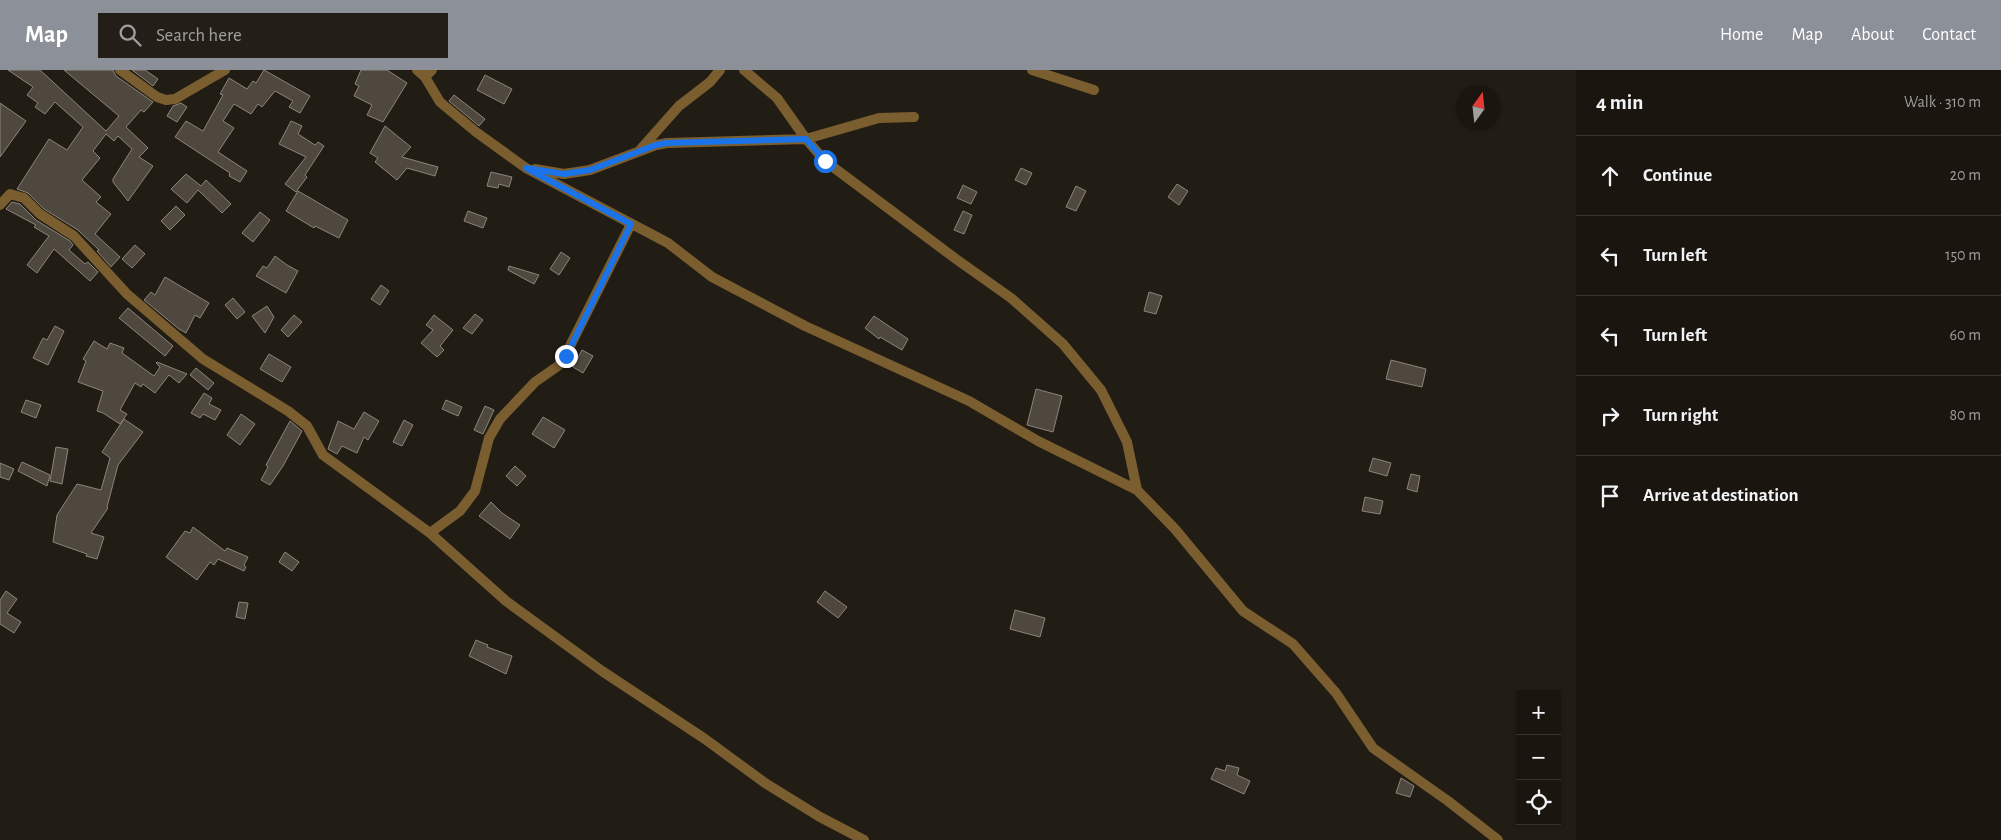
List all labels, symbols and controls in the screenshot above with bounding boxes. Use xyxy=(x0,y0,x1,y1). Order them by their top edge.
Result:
search box xyxy=(98,13,448,58)
icon: search xyxy=(116,21,144,49)
text: Map xyxy=(25,23,68,47)
text: Search here xyxy=(156,26,242,45)
text: Home xyxy=(1720,26,1763,44)
text: Map xyxy=(1791,26,1823,44)
text: About xyxy=(1851,26,1894,44)
text: Contact xyxy=(1922,26,1976,44)
north arrow xyxy=(1456,85,1501,130)
text: 4 min xyxy=(1596,92,1643,113)
text: Walk · 310 m xyxy=(1904,94,1981,110)
route start xyxy=(814,150,837,173)
icon: ahead xyxy=(1596,162,1624,190)
text: Continue xyxy=(1643,166,1712,185)
text: 20 m xyxy=(1950,167,1981,183)
icon: left xyxy=(1596,242,1624,270)
text: Turn left xyxy=(1643,246,1707,265)
text: 150 m xyxy=(1945,247,1981,263)
icon: left xyxy=(1596,322,1624,350)
text: Turn left xyxy=(1643,326,1707,345)
text: 60 m xyxy=(1950,327,1981,343)
route end xyxy=(555,345,578,368)
icon: right xyxy=(1596,402,1624,430)
text: Turn right xyxy=(1643,406,1718,425)
text: 80 m xyxy=(1950,407,1981,423)
icon: arrive xyxy=(1596,482,1624,510)
text: Arrive at destination xyxy=(1643,486,1799,505)
map controls xyxy=(1516,690,1561,825)
button: + xyxy=(1516,690,1561,735)
button: − xyxy=(1516,735,1561,780)
button: locate xyxy=(1516,780,1561,825)

